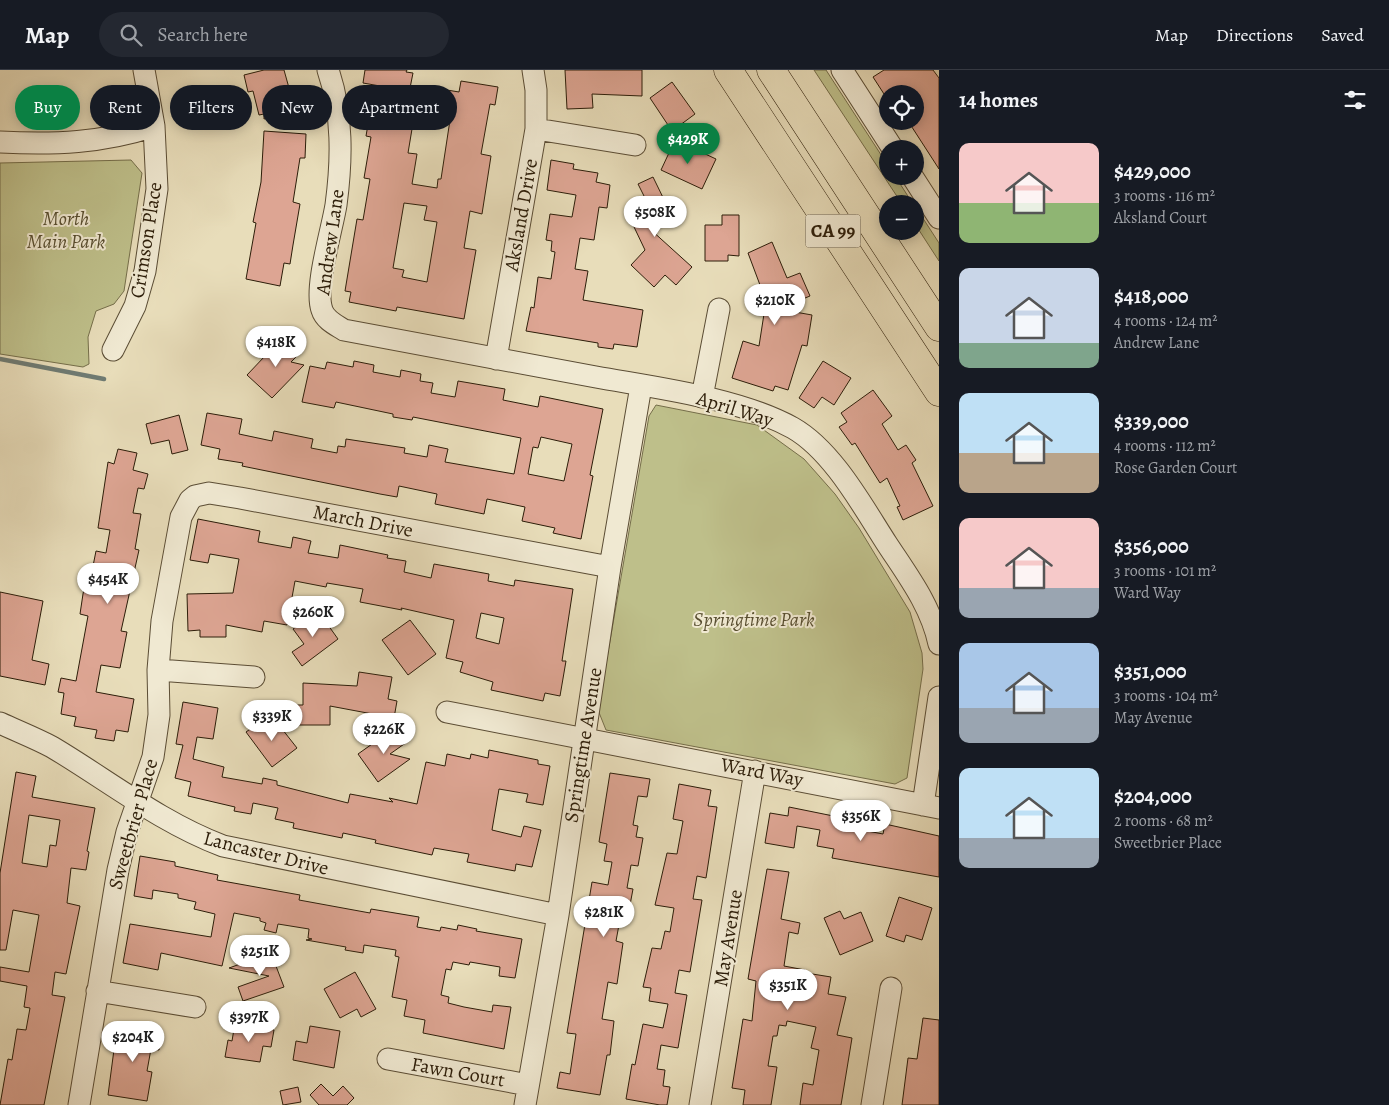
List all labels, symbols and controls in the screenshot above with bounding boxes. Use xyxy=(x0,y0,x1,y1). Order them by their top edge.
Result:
search box xyxy=(99,12,449,57)
text: Map xyxy=(25,19,69,51)
icon: search xyxy=(117,21,145,49)
text: Search here xyxy=(157,22,248,48)
text: Map xyxy=(1155,23,1188,47)
text: Directions xyxy=(1216,23,1293,47)
text: Saved xyxy=(1321,23,1364,47)
chip: Buy xyxy=(15,85,80,130)
chip: Rent xyxy=(90,85,160,130)
chip: Filters xyxy=(170,85,252,130)
chip: New xyxy=(262,85,332,130)
chip: Apartment xyxy=(342,85,457,130)
map controls xyxy=(879,85,924,240)
button: locate xyxy=(879,85,924,130)
text: 14 homes xyxy=(959,86,1038,114)
icon: filters xyxy=(1341,86,1369,114)
pin: $429K xyxy=(653,122,723,165)
text: $429K xyxy=(668,128,708,150)
button: + xyxy=(879,140,924,185)
street label: Aksland Drive xyxy=(498,156,544,274)
text: $429,000 xyxy=(1114,157,1191,185)
icon: home xyxy=(999,163,1059,223)
street label: Crimson Place xyxy=(123,180,169,300)
text: 3 rooms · 116 m² xyxy=(1114,185,1215,207)
street label: Andrew Lane xyxy=(309,187,351,298)
button: − xyxy=(879,195,924,240)
pin: $508K xyxy=(620,196,690,238)
text: $508K xyxy=(635,201,675,223)
park label: Morth Main Park xyxy=(27,205,105,255)
text: Aksland Court xyxy=(1114,207,1207,229)
road number: CA 99 xyxy=(806,214,860,248)
text: $418,000 xyxy=(1114,282,1189,310)
pin: $210K xyxy=(740,284,810,326)
icon: home xyxy=(999,288,1059,348)
text: $210K xyxy=(755,289,795,311)
text: 4 rooms · 124 m² xyxy=(1114,310,1218,332)
pin: $418K xyxy=(241,326,311,368)
text: $418K xyxy=(257,331,295,353)
text: Andrew Lane xyxy=(1114,332,1199,354)
street label: April Way xyxy=(692,384,778,434)
text: $339,000 xyxy=(1114,407,1189,435)
icon: home xyxy=(999,413,1059,473)
text: 4 rooms · 112 m² xyxy=(1114,435,1216,457)
text: Rose Garden Court xyxy=(1114,457,1237,479)
street label: March Drive xyxy=(311,498,415,544)
text: $356,000 xyxy=(1114,532,1189,560)
icon: home xyxy=(999,538,1059,598)
text: 3 rooms · 101 m² xyxy=(1114,560,1216,582)
pin: $454K xyxy=(73,562,143,605)
text: $454K xyxy=(88,568,128,590)
text: Ward Way xyxy=(1114,582,1181,604)
pin: $260K xyxy=(278,596,348,638)
text: $260K xyxy=(292,601,334,623)
park label: Springtime Park xyxy=(693,606,815,633)
text: $351,000 xyxy=(1114,657,1187,685)
icon: home xyxy=(999,663,1059,723)
street label: Springtime Avenue xyxy=(557,665,609,825)
text: 3 rooms · 104 m² xyxy=(1114,685,1218,707)
pin: $339K xyxy=(237,700,307,742)
text: $339K xyxy=(252,705,292,727)
text: May Avenue xyxy=(1114,707,1193,729)
pin: $226K xyxy=(349,712,419,755)
text: $226K xyxy=(364,718,404,740)
street label: Ward Way xyxy=(717,751,807,793)
street label: Sweetbrier Place xyxy=(101,755,165,893)
text: $204,000 xyxy=(1114,782,1192,810)
icon: home xyxy=(999,788,1059,848)
pin: $356K xyxy=(826,800,896,842)
text: $356K xyxy=(841,805,881,827)
text: 2 rooms · 68 m² xyxy=(1114,810,1213,832)
street label: Lancaster Drive xyxy=(201,824,331,882)
text: Sweetbrier Place xyxy=(1114,832,1222,854)
street label: May Avenue xyxy=(707,887,749,989)
pin: $281K xyxy=(569,896,639,938)
text: $281K xyxy=(584,901,624,923)
pin: $251K xyxy=(225,934,295,977)
text: $251K xyxy=(241,940,279,962)
pin: $351K xyxy=(753,968,823,1011)
text: $351K xyxy=(769,974,807,996)
pin: $397K xyxy=(214,1000,284,1043)
text: $397K xyxy=(229,1006,269,1028)
pin: $204K xyxy=(98,1020,168,1063)
text: $204K xyxy=(112,1026,154,1048)
street label: Fawn Court xyxy=(409,1051,507,1094)

